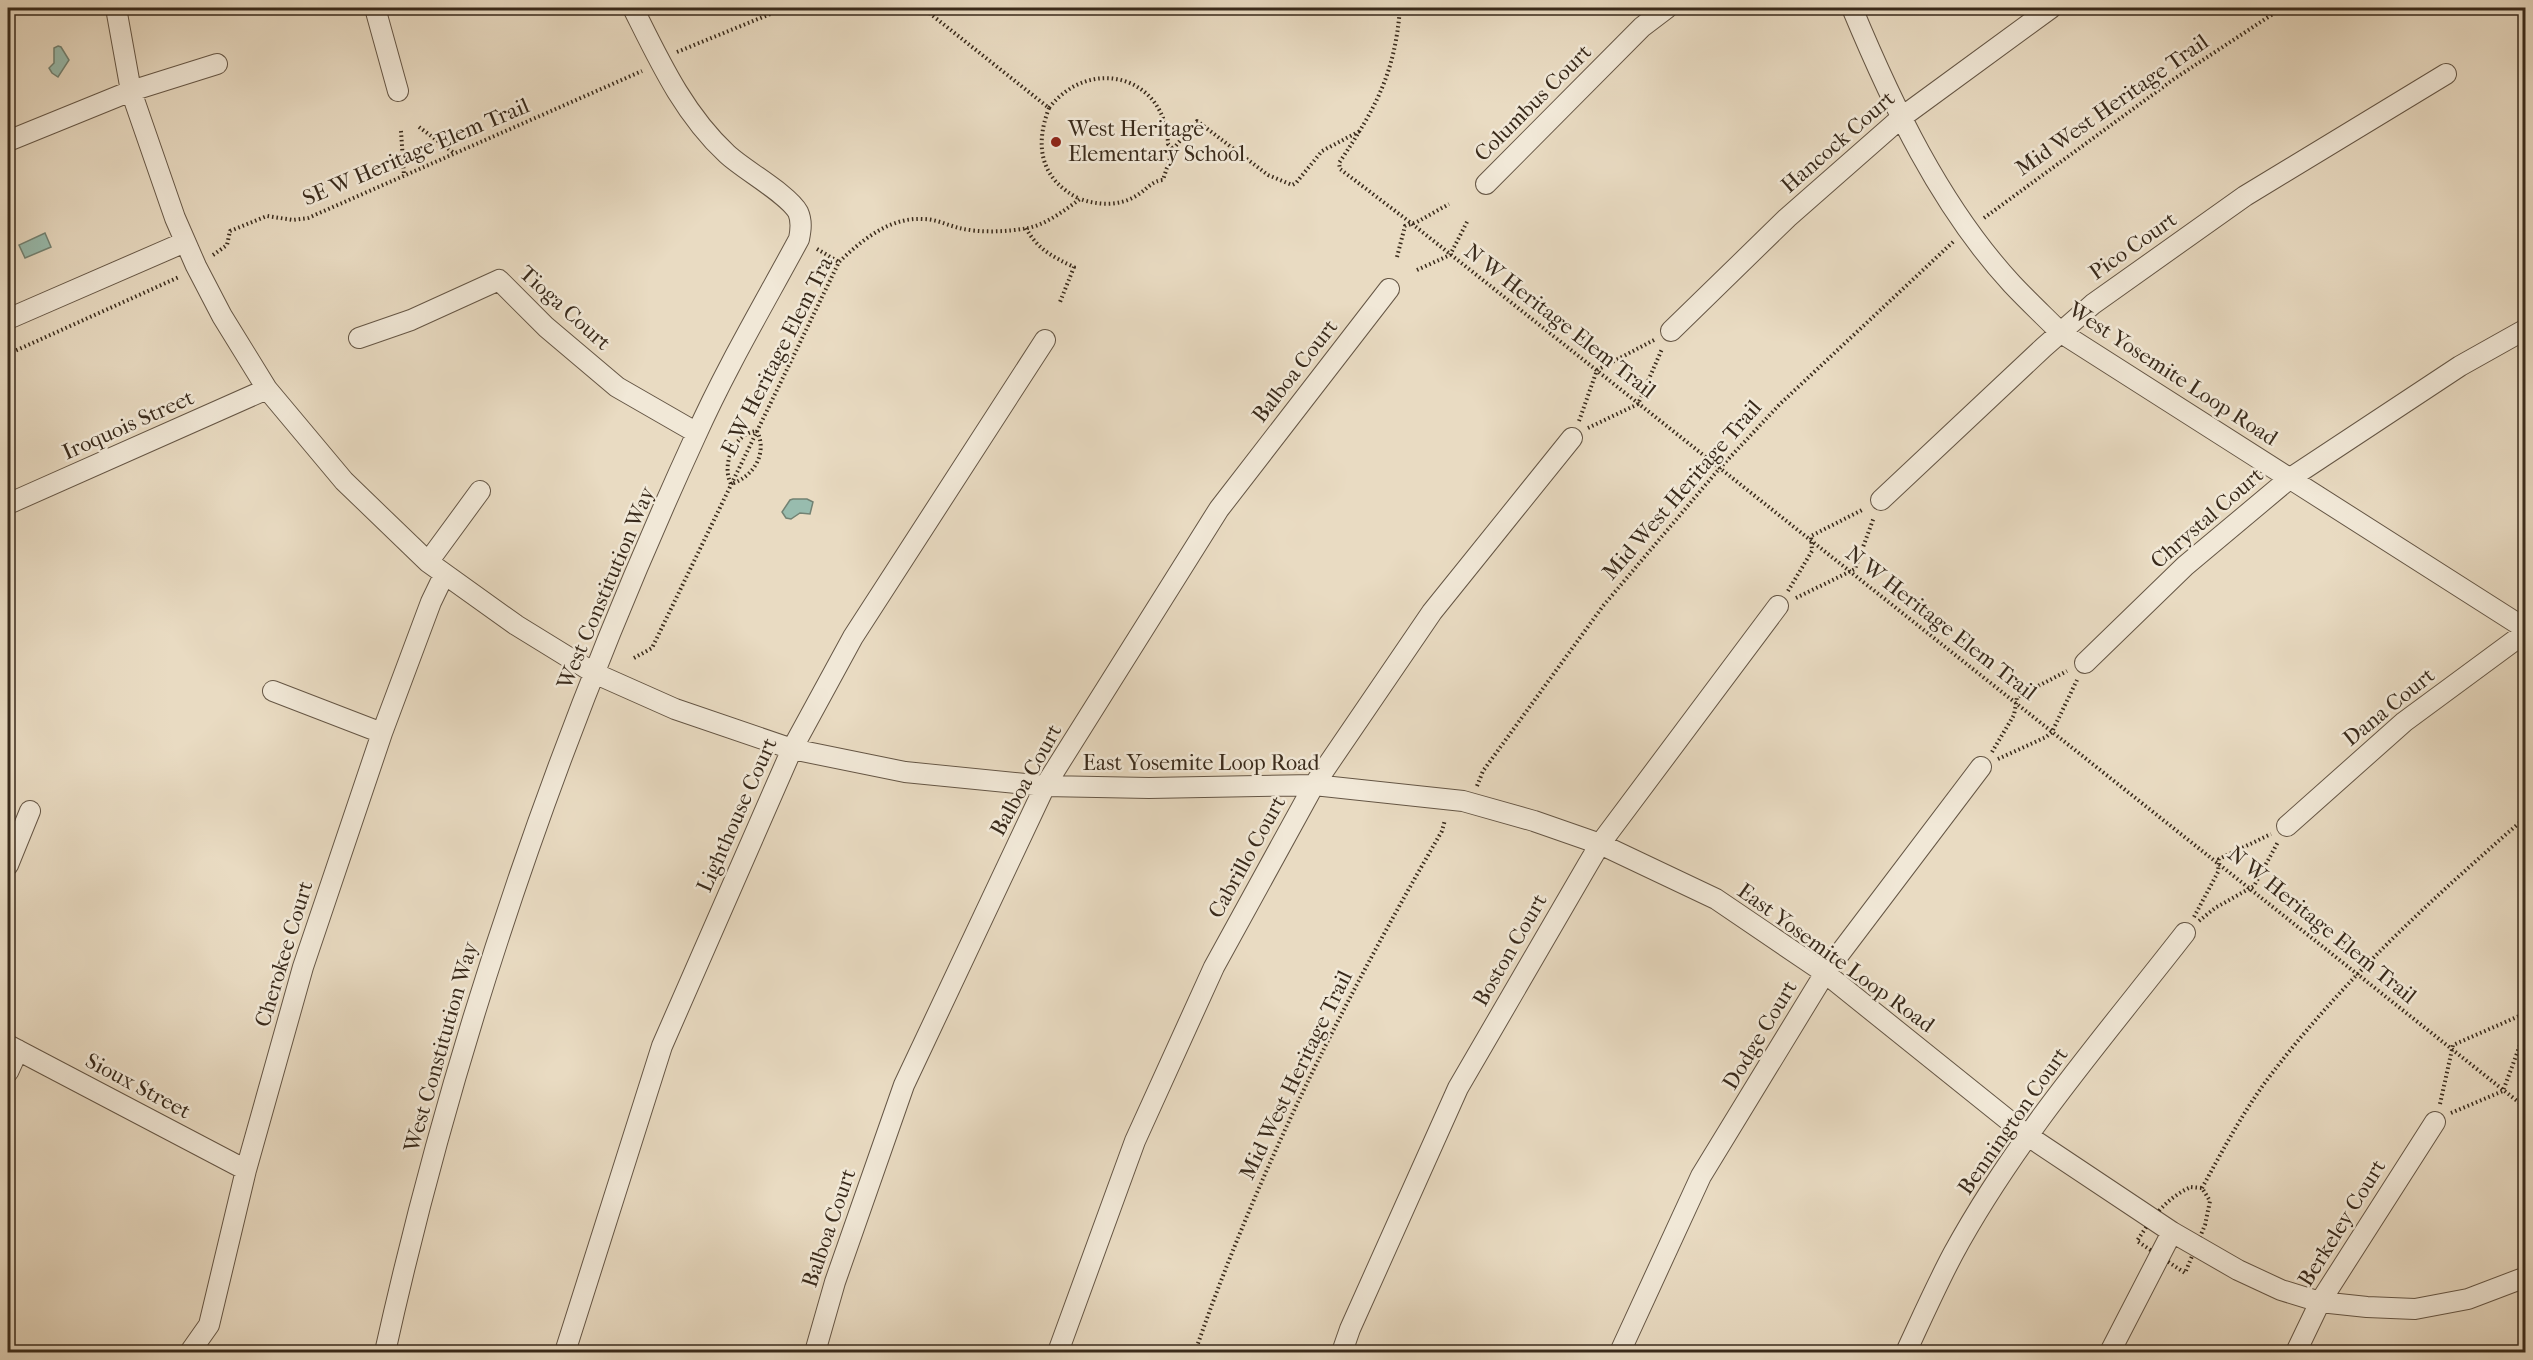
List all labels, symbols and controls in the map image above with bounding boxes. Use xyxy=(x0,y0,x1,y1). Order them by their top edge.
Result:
street label: Mid West Heritage Trail xyxy=(2011,29,2213,181)
street label: Columbus Court xyxy=(1469,39,1597,167)
street label: Hancock Court xyxy=(1776,85,1900,199)
street label: SE W Heritage Elem Trail xyxy=(299,92,533,212)
place label: West Heritage Elementary School xyxy=(1067,116,1245,167)
marker: West Heritage Elementary School xyxy=(1049,135,1063,149)
street label: Pico Court xyxy=(2084,206,2182,286)
street label: N W Heritage Elem Trail xyxy=(1459,238,1661,404)
street label: E W Heritage Elem Tra xyxy=(716,252,839,460)
street label: Tioga Court xyxy=(514,260,616,356)
street label: West Yosemite Loop Road xyxy=(2063,296,2283,452)
street label: Balboa Court xyxy=(1247,314,1343,428)
street label: Iroquois Street xyxy=(58,384,198,466)
street label: Mid West Heritage Trail xyxy=(1597,395,1767,585)
street label: Chrystal Court xyxy=(2145,462,2269,574)
street label: West Constitution Way xyxy=(551,482,661,694)
street label: N W Heritage Elem Trail xyxy=(1840,540,2042,706)
street label: Dana Court xyxy=(2338,662,2440,752)
street label: Balboa Court xyxy=(985,720,1067,840)
street label: Lighthouse Court xyxy=(691,734,783,896)
street label: East Yosemite Loop Road xyxy=(1083,750,1320,776)
street label: Cabrillo Court xyxy=(1203,791,1291,923)
street label: N W Heritage Elem Trail xyxy=(2222,841,2422,1009)
street label: Cherokee Court xyxy=(249,878,319,1030)
street label: East Yosemite Loop Road xyxy=(1733,878,1940,1039)
street label: Boston Court xyxy=(1467,889,1553,1011)
street label: West Constitution Way xyxy=(398,938,484,1156)
street label: Mid West Heritage Trail xyxy=(1234,966,1358,1184)
street label: Dodge Court xyxy=(1717,976,1803,1094)
street label: Bennington Court xyxy=(1952,1042,2074,1200)
street label: Sioux Street xyxy=(81,1047,195,1125)
street label: Berkeley Court xyxy=(2293,1155,2391,1291)
street label: Balboa Court xyxy=(797,1165,861,1291)

